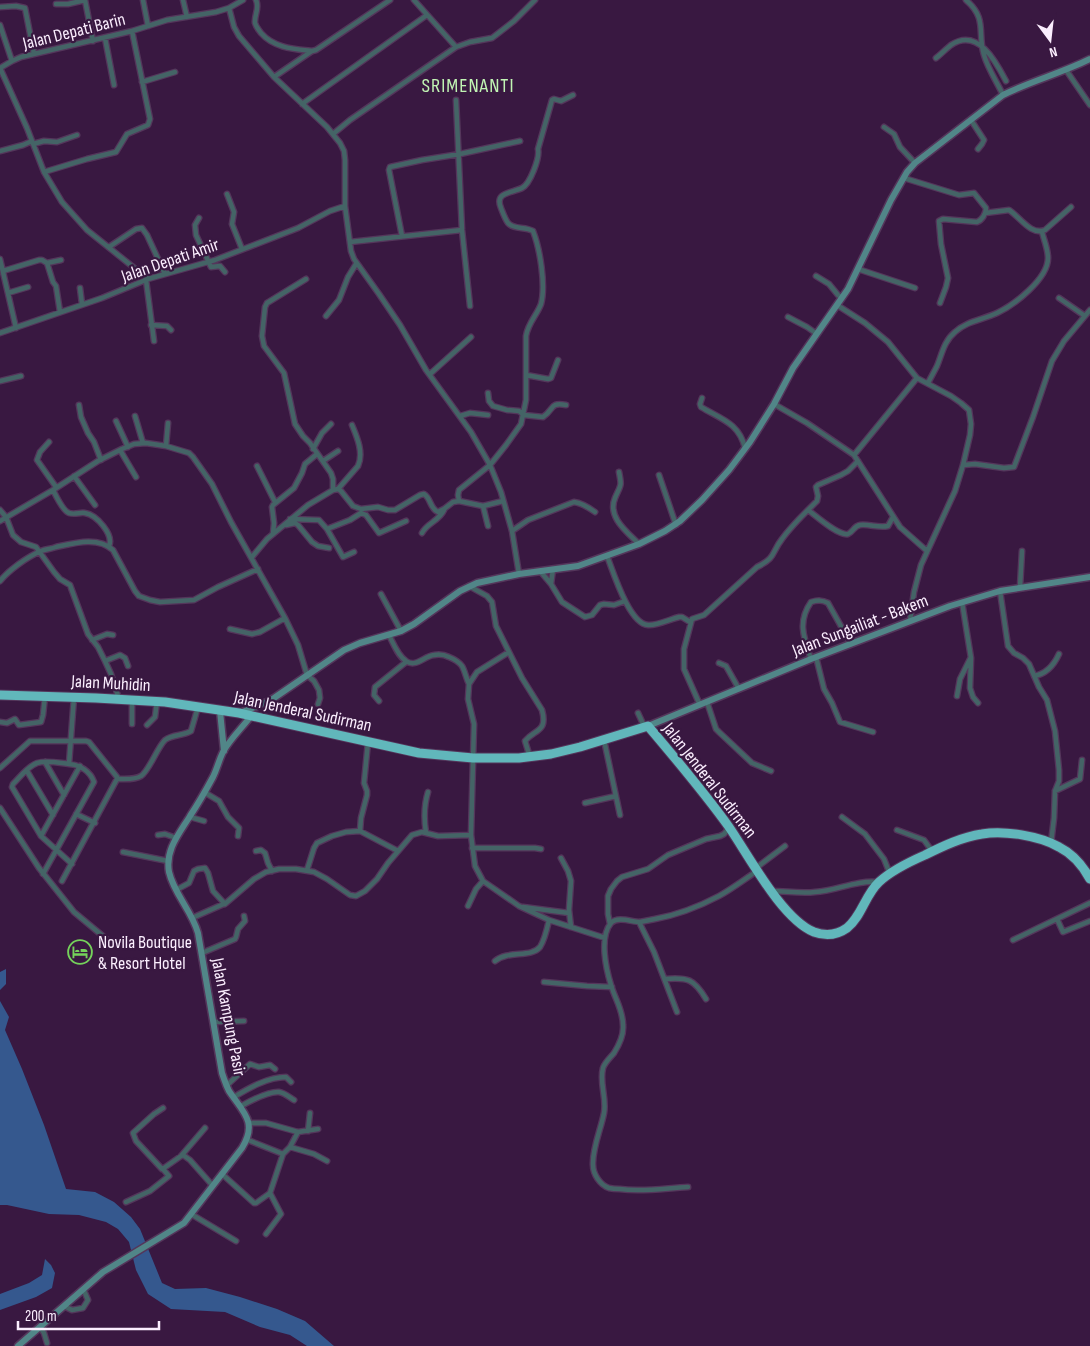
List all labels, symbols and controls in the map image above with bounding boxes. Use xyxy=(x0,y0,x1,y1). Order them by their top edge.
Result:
street label: Jalan Depati Barin xyxy=(20,9,128,55)
north arrow xyxy=(1025,15,1075,65)
text: N xyxy=(1047,43,1059,61)
district label: SRIMENANTI xyxy=(421,74,515,98)
street label: Jalan Depati Amir xyxy=(118,234,222,287)
street label: Jalan Sungailiat - Bakem xyxy=(788,590,931,661)
street label: Jalan Muhidin xyxy=(70,671,151,696)
street label: Jalan Jenderal Sudirman xyxy=(231,686,374,736)
street label: Jalan Jenderal Sudirman xyxy=(658,718,761,842)
place label: Novila Boutique & Resort Hotel xyxy=(98,932,192,974)
hotel icon: Novila Boutique & Resort Hotel xyxy=(67,939,93,965)
street label: Jalan Kampung Pasir xyxy=(207,955,250,1078)
scale bar xyxy=(18,1298,159,1330)
text: 200 m xyxy=(25,1307,57,1326)

